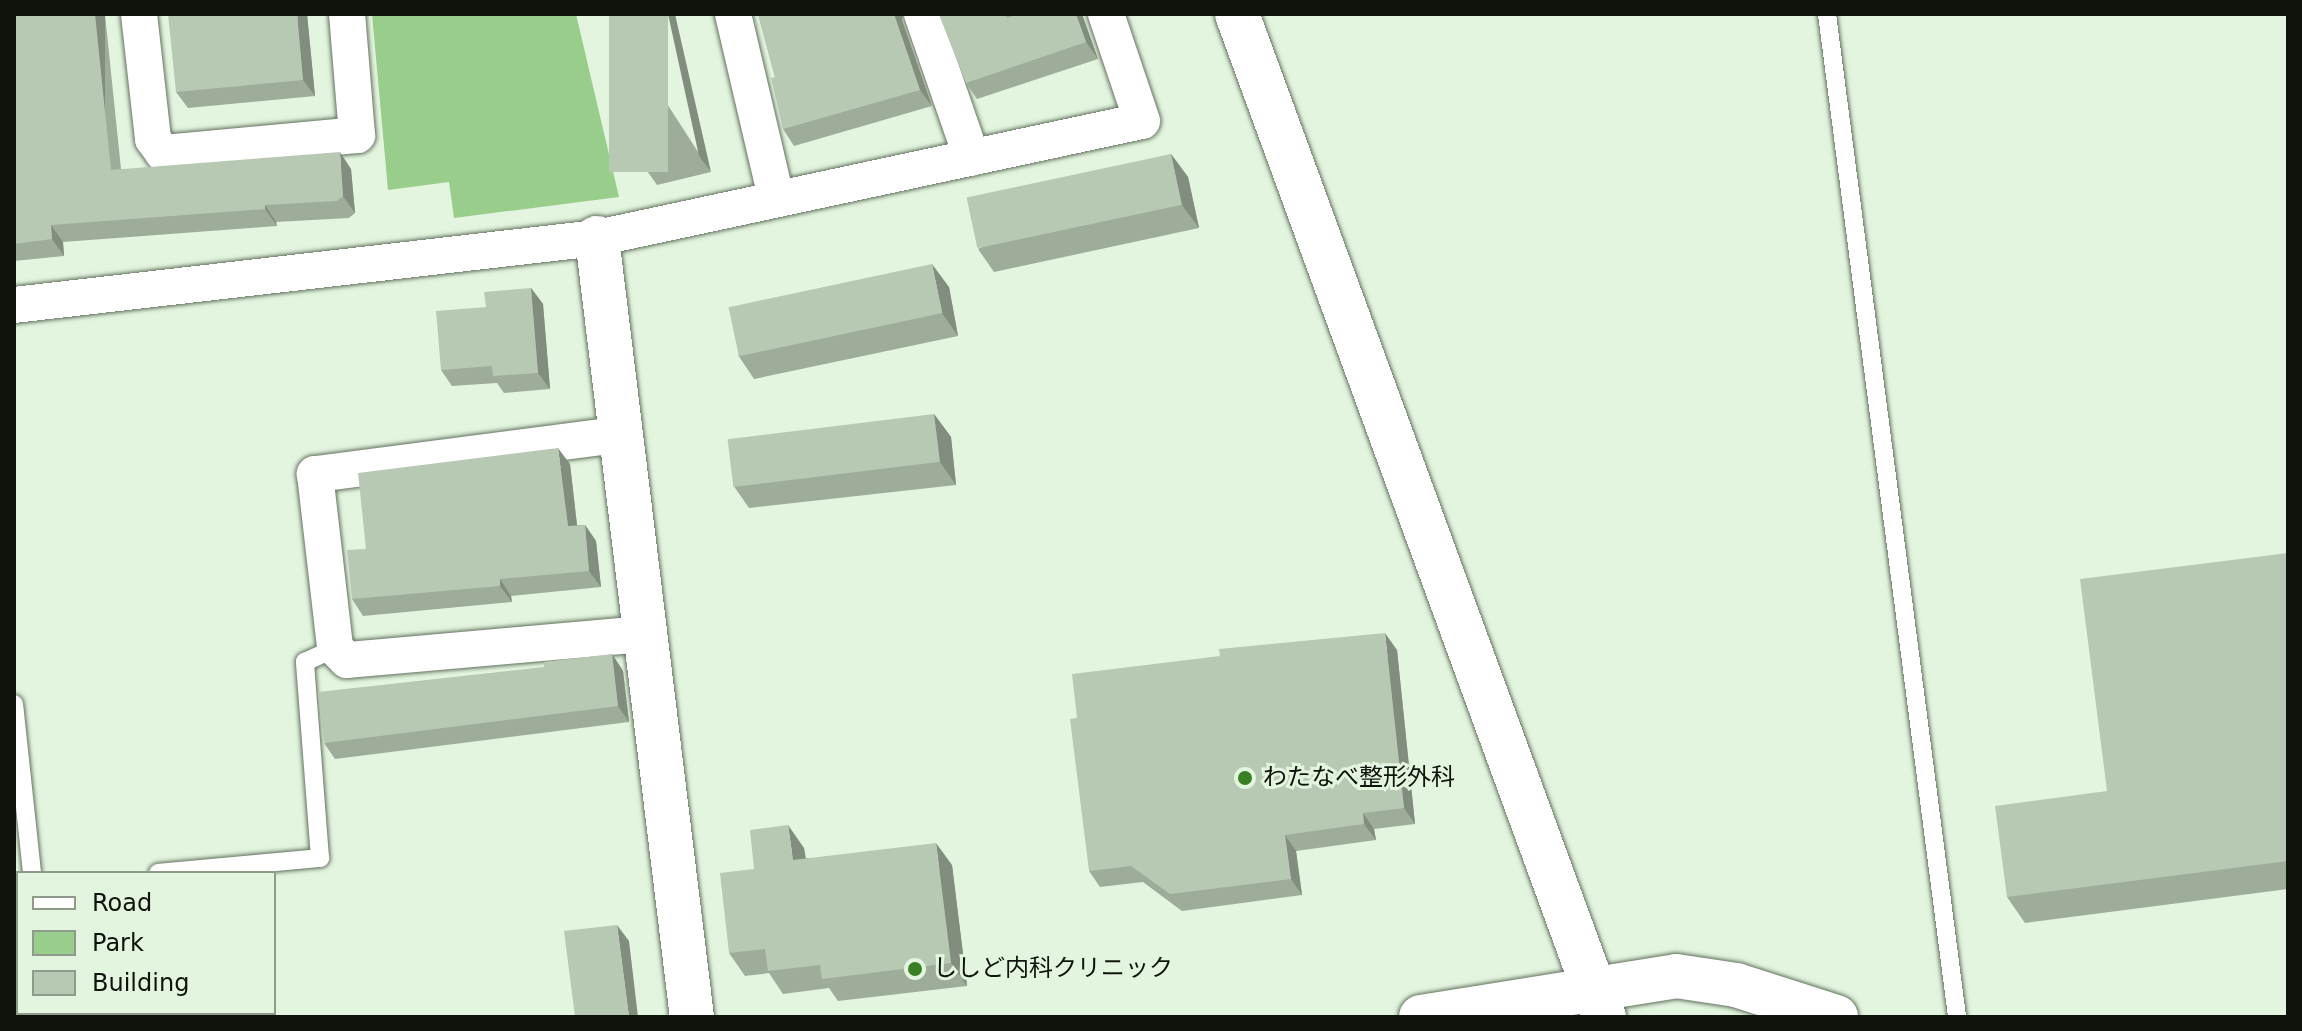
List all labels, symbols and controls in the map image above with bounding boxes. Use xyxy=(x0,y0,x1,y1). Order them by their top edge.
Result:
place label: わたなべ整形外科 xyxy=(1263,764,1455,792)
marker: わたなべ整形外科 xyxy=(1234,767,1256,789)
legend xyxy=(16,871,276,1015)
text: Road xyxy=(92,889,152,917)
text: Park xyxy=(92,929,144,957)
place label: ししど内科クリニック xyxy=(933,955,1173,983)
marker: ししど内科クリニック xyxy=(904,958,926,980)
text: Building xyxy=(92,969,189,997)

